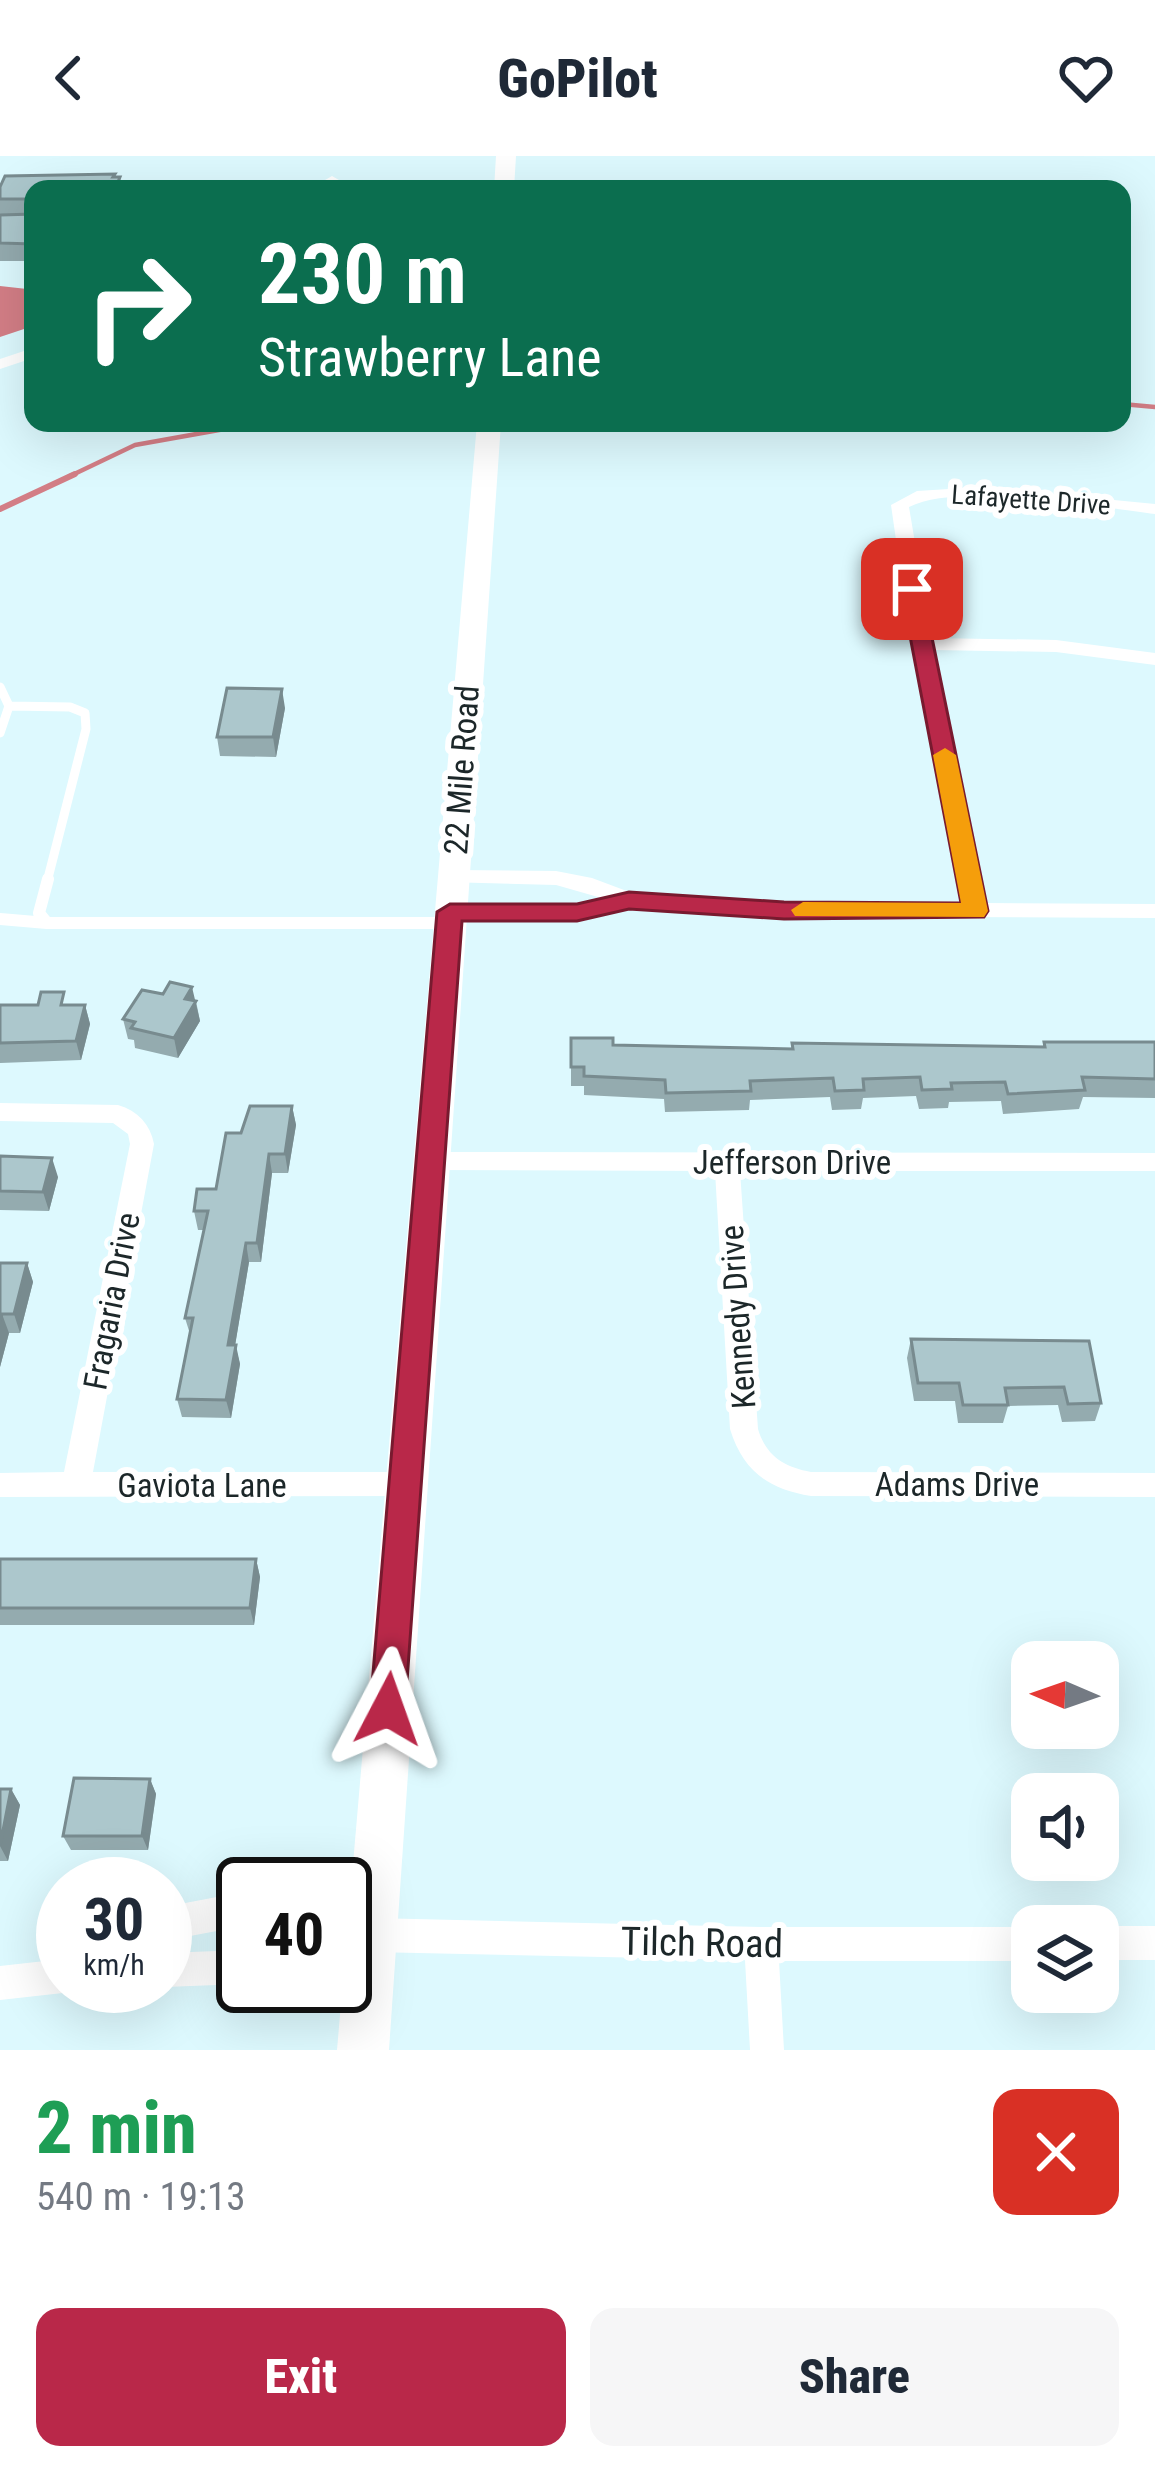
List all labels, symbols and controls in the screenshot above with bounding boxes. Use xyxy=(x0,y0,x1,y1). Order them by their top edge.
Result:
icon: back xyxy=(36,45,102,111)
icon: heart xyxy=(1053,45,1119,111)
text: GoPilot xyxy=(497,47,658,110)
text: 230 m xyxy=(258,225,467,324)
icon: right xyxy=(60,228,216,384)
text: Strawberry Lane xyxy=(258,326,602,389)
street label: Lafayette Drive xyxy=(950,478,1112,522)
pin xyxy=(861,538,963,640)
icon: arrive xyxy=(879,556,945,622)
street label: 22 Mile Road xyxy=(436,684,487,856)
street label: Jefferson Drive xyxy=(693,1143,891,1182)
street label: Fragaria Drive xyxy=(75,1209,148,1393)
street label: Kennedy Drive xyxy=(712,1224,763,1410)
street label: Adams Drive xyxy=(875,1465,1039,1504)
street label: Gaviota Lane xyxy=(117,1466,287,1505)
north arrow xyxy=(1011,1641,1119,1749)
map controls xyxy=(1011,1641,1119,2013)
position arrow xyxy=(325,1646,451,1772)
button: sound xyxy=(1011,1773,1119,1881)
speed limit sign: 40 xyxy=(216,1857,372,2013)
text: 30 xyxy=(84,1884,144,1955)
button: layers xyxy=(1011,1905,1119,2013)
street label: Tilch Road xyxy=(620,1919,784,1967)
text: km/h xyxy=(83,1947,145,1982)
text: 2 min xyxy=(36,2086,197,2171)
button: close xyxy=(993,2089,1119,2215)
text: 540 m · 19:13 xyxy=(36,2174,246,2220)
button: Exit xyxy=(36,2308,566,2446)
button: Share xyxy=(590,2308,1119,2446)

